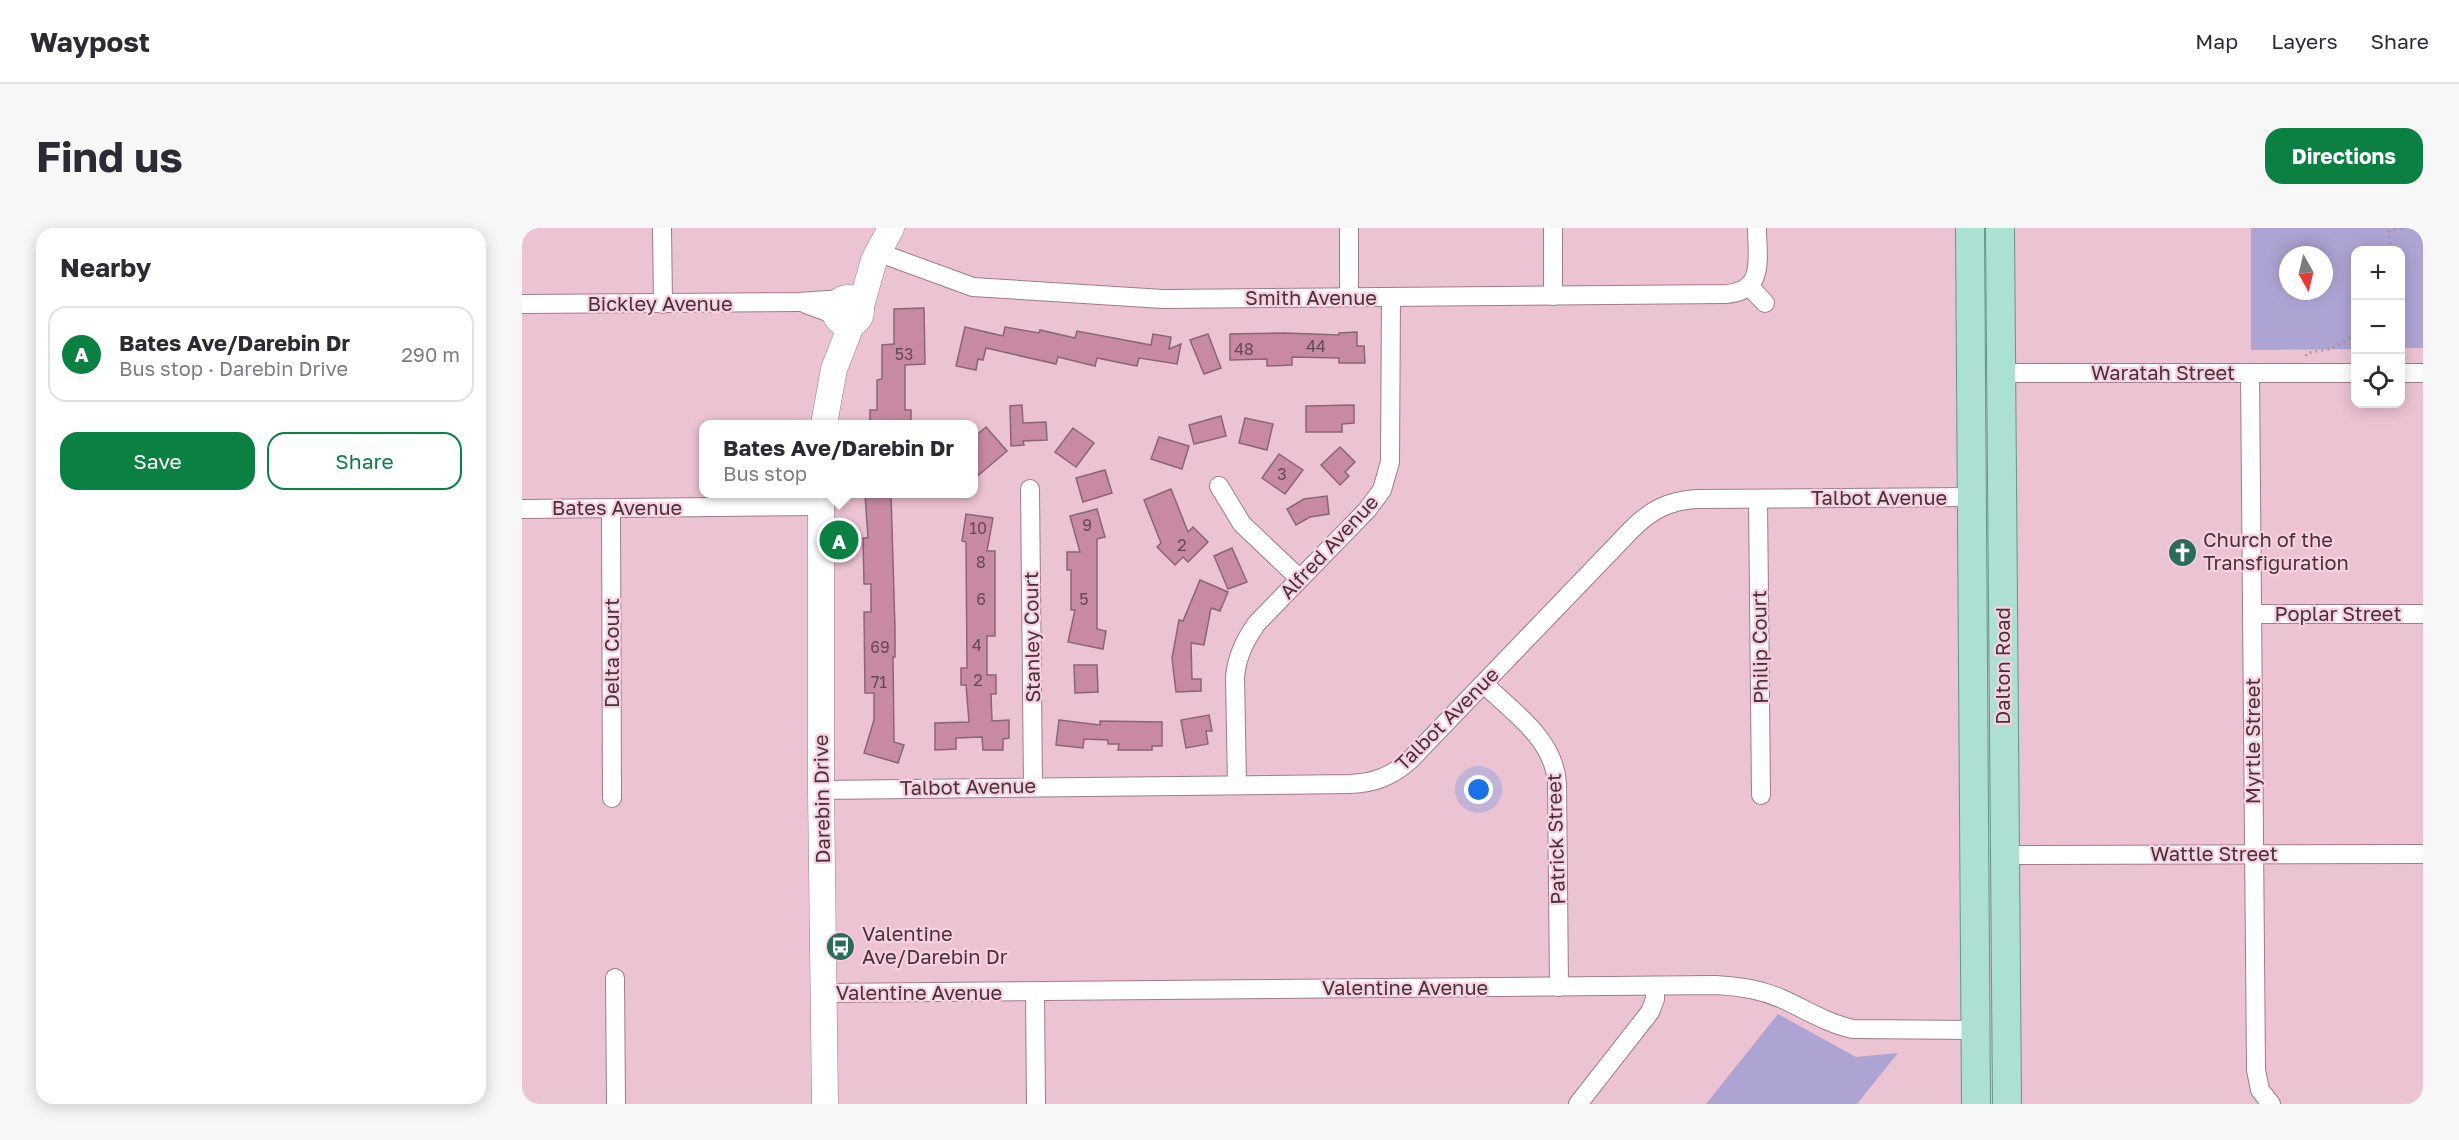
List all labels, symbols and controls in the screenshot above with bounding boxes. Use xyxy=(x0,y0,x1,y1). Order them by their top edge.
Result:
text: Waypost xyxy=(30,25,150,58)
text: Map xyxy=(2195,28,2238,54)
text: Layers xyxy=(2271,28,2338,54)
text: Share xyxy=(2371,28,2429,54)
button: Directions xyxy=(2265,128,2423,184)
text: Find us xyxy=(36,131,183,181)
north arrow xyxy=(2279,246,2333,300)
map controls xyxy=(2351,246,2405,408)
button: + xyxy=(2351,246,2405,300)
text: Nearby xyxy=(60,252,151,283)
street label: Smith Avenue xyxy=(1245,285,1377,309)
street label: Bickley Avenue xyxy=(587,291,733,315)
button: − xyxy=(2351,300,2405,354)
text: Bates Ave/Darebin Dr xyxy=(119,329,350,356)
house number: 44 xyxy=(1306,336,1326,356)
house number: 48 xyxy=(1234,339,1254,359)
text: A xyxy=(74,342,89,366)
text: 290 m xyxy=(401,342,460,366)
house number: 53 xyxy=(895,344,913,364)
button: locate xyxy=(2351,354,2405,408)
text: Bus stop · Darebin Drive xyxy=(119,356,348,380)
street label: Waratah Street xyxy=(2091,360,2235,384)
popup xyxy=(699,420,978,498)
button: Save xyxy=(60,432,255,490)
button: Share xyxy=(267,432,462,490)
text: Bates Ave/Darebin Dr xyxy=(723,434,954,461)
text: Bus stop xyxy=(723,461,807,485)
house number: 3 xyxy=(1277,464,1287,484)
street label: Talbot Avenue xyxy=(1811,485,1947,509)
street label: Alfred Avenue xyxy=(1274,489,1383,603)
street label: Bates Avenue xyxy=(552,495,682,519)
house number: 9 xyxy=(1082,515,1092,535)
pin: A xyxy=(820,518,858,562)
house number: 10 xyxy=(969,518,987,538)
place label: Church of the Transfiguration xyxy=(2203,527,2349,574)
house number: 2 xyxy=(1177,535,1187,555)
church icon: Church of the Transfiguration xyxy=(2166,536,2198,568)
house number: 8 xyxy=(976,552,986,572)
street label: Stanley Court xyxy=(1018,571,1044,703)
house number: 6 xyxy=(976,589,986,609)
house number: 5 xyxy=(1079,589,1089,609)
street label: Philip Court xyxy=(1746,590,1772,704)
street label: Delta Court xyxy=(599,598,623,708)
street label: Poplar Street xyxy=(2275,601,2401,625)
street label: Dalton Road xyxy=(1990,607,2014,725)
house number: 4 xyxy=(972,635,982,655)
house number: 69 xyxy=(870,637,890,657)
street label: Talbot Avenue xyxy=(1390,662,1503,775)
house number: 2 xyxy=(973,670,983,690)
house number: 71 xyxy=(871,672,887,692)
street label: Myrtle Street xyxy=(2240,678,2264,804)
street label: Darebin Drive xyxy=(808,734,834,864)
street label: Talbot Avenue xyxy=(900,773,1036,799)
street label: Patrick Street xyxy=(1541,773,1569,905)
your location xyxy=(1464,775,1493,804)
street label: Wattle Street xyxy=(2150,841,2278,865)
place label: Valentine Ave/Darebin Dr xyxy=(862,921,1008,968)
bus stop icon: Valentine Ave/Darebin Dr xyxy=(825,930,857,962)
street label: Valentine Avenue xyxy=(1322,975,1488,999)
street label: Valentine Avenue xyxy=(836,980,1002,1004)

